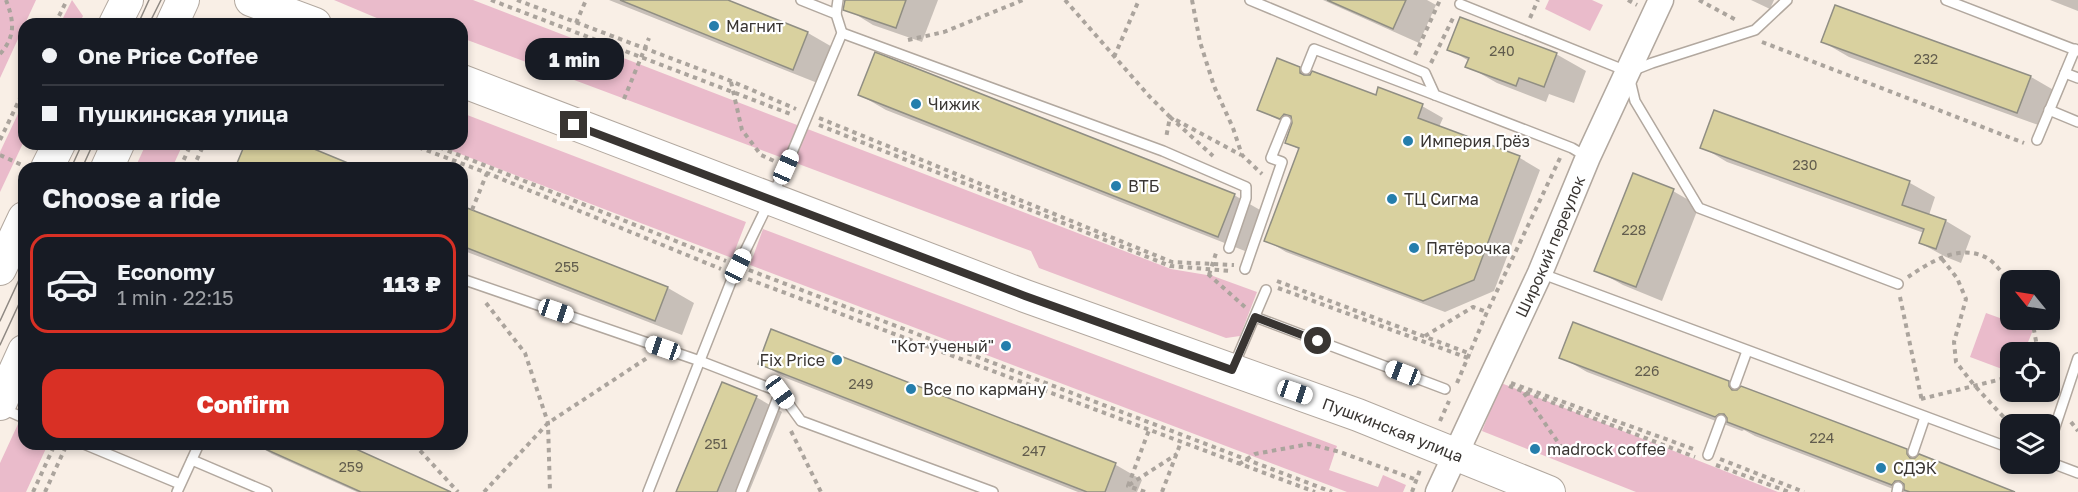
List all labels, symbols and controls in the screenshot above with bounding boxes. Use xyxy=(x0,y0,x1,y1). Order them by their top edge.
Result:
place label: Магнит xyxy=(726,16,784,36)
marker: Магнит xyxy=(707,19,721,33)
callout: 1 min xyxy=(524,38,624,80)
text: One Price Coffee xyxy=(78,42,258,69)
house number: 240 xyxy=(1489,42,1515,59)
text: 1 min xyxy=(549,47,600,71)
house number: 232 xyxy=(1914,50,1938,67)
place label: Чижик xyxy=(928,94,980,114)
marker: Чижик xyxy=(909,97,923,111)
text: Пушкинская улица xyxy=(78,100,288,127)
route end xyxy=(560,111,587,138)
place label: Империя Грёз xyxy=(1420,131,1530,151)
marker: Империя Грёз xyxy=(1401,134,1415,148)
car xyxy=(770,147,802,187)
house number: 230 xyxy=(1793,156,1818,173)
street label: Широкий переулок xyxy=(1511,173,1589,320)
place label: ВТБ xyxy=(1128,176,1159,196)
marker: ВТБ xyxy=(1109,179,1123,193)
text: Choose a ride xyxy=(42,182,221,214)
place label: ТЦ Сигма xyxy=(1404,189,1479,209)
marker: ТЦ Сигма xyxy=(1385,192,1399,206)
house number: 228 xyxy=(1622,221,1646,238)
place label: Пятёрочка xyxy=(1426,238,1510,258)
marker: Пятёрочка xyxy=(1407,241,1421,255)
car xyxy=(722,246,754,286)
icon: car xyxy=(45,257,99,311)
text: Economy xyxy=(117,258,215,285)
house number: 255 xyxy=(555,258,579,275)
text: 113 ₽ xyxy=(383,270,441,297)
north arrow xyxy=(2000,270,2060,330)
map controls xyxy=(2000,270,2060,474)
text: 1 min · 22:15 xyxy=(117,285,234,309)
car xyxy=(536,297,576,325)
route start xyxy=(1304,327,1331,354)
car xyxy=(643,334,683,362)
place label: "Кот ученый" xyxy=(891,336,994,356)
marker: "Кот ученый" xyxy=(999,339,1013,353)
button: locate xyxy=(2000,342,2060,402)
place label: Fix Price xyxy=(759,350,825,370)
marker: Fix Price xyxy=(830,353,844,367)
car xyxy=(1383,358,1423,388)
house number: 226 xyxy=(1635,362,1659,379)
button: Confirm xyxy=(42,369,444,438)
car xyxy=(762,372,798,412)
house number: 249 xyxy=(848,375,874,392)
car xyxy=(1275,378,1315,406)
place label: Все по карману xyxy=(923,379,1046,399)
marker: Все по карману xyxy=(904,382,918,396)
street label: Пушкинская улица xyxy=(1320,393,1466,466)
button: layers xyxy=(2000,414,2060,474)
house number: 224 xyxy=(1810,429,1834,446)
house number: 251 xyxy=(704,435,728,452)
place label: madrock coffee xyxy=(1547,439,1666,459)
house number: 247 xyxy=(1022,442,1046,459)
marker: madrock coffee xyxy=(1528,442,1542,456)
house number: 259 xyxy=(339,458,363,475)
place label: СДЭК xyxy=(1893,458,1937,478)
marker: СДЭК xyxy=(1874,461,1888,475)

